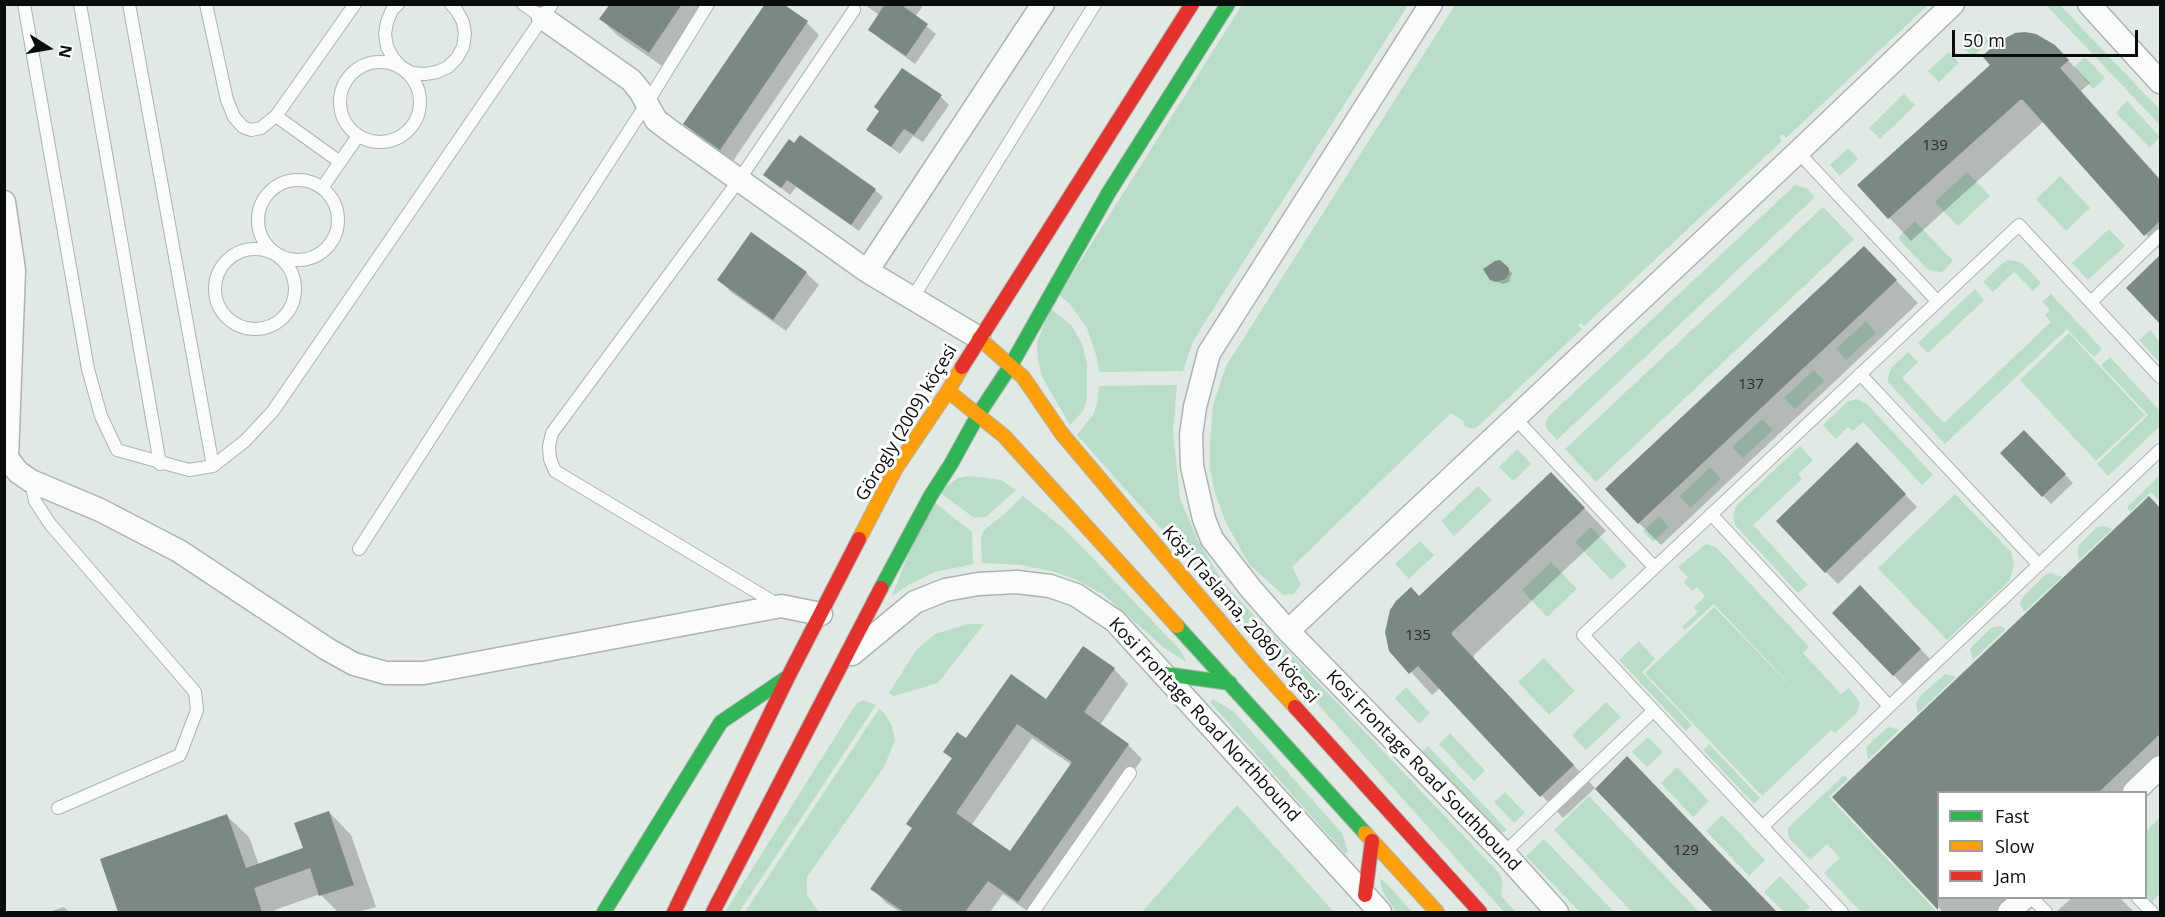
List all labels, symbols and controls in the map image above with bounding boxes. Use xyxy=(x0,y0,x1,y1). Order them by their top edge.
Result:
north arrow xyxy=(18,18,78,78)
scale bar xyxy=(1955,18,2141,56)
text: 50 m xyxy=(1963,28,2005,52)
text: N xyxy=(54,43,78,60)
house number: 139 xyxy=(1922,137,1948,155)
street label: Görogly (2009) köçesi xyxy=(852,341,962,505)
house number: 137 xyxy=(1738,376,1764,394)
street label: Köşi (Taslama, 2086) köçesi xyxy=(1157,522,1323,708)
street label: Kosi Frontage Road Northbound xyxy=(1104,614,1304,826)
house number: 135 xyxy=(1405,627,1431,645)
street label: Kosi Frontage Road Southbound xyxy=(1321,666,1525,876)
legend xyxy=(1937,791,2147,899)
text: Fast xyxy=(1995,804,2029,828)
text: Slow xyxy=(1995,834,2034,858)
house number: 129 xyxy=(1673,842,1699,860)
text: Jam xyxy=(1995,864,2027,888)

